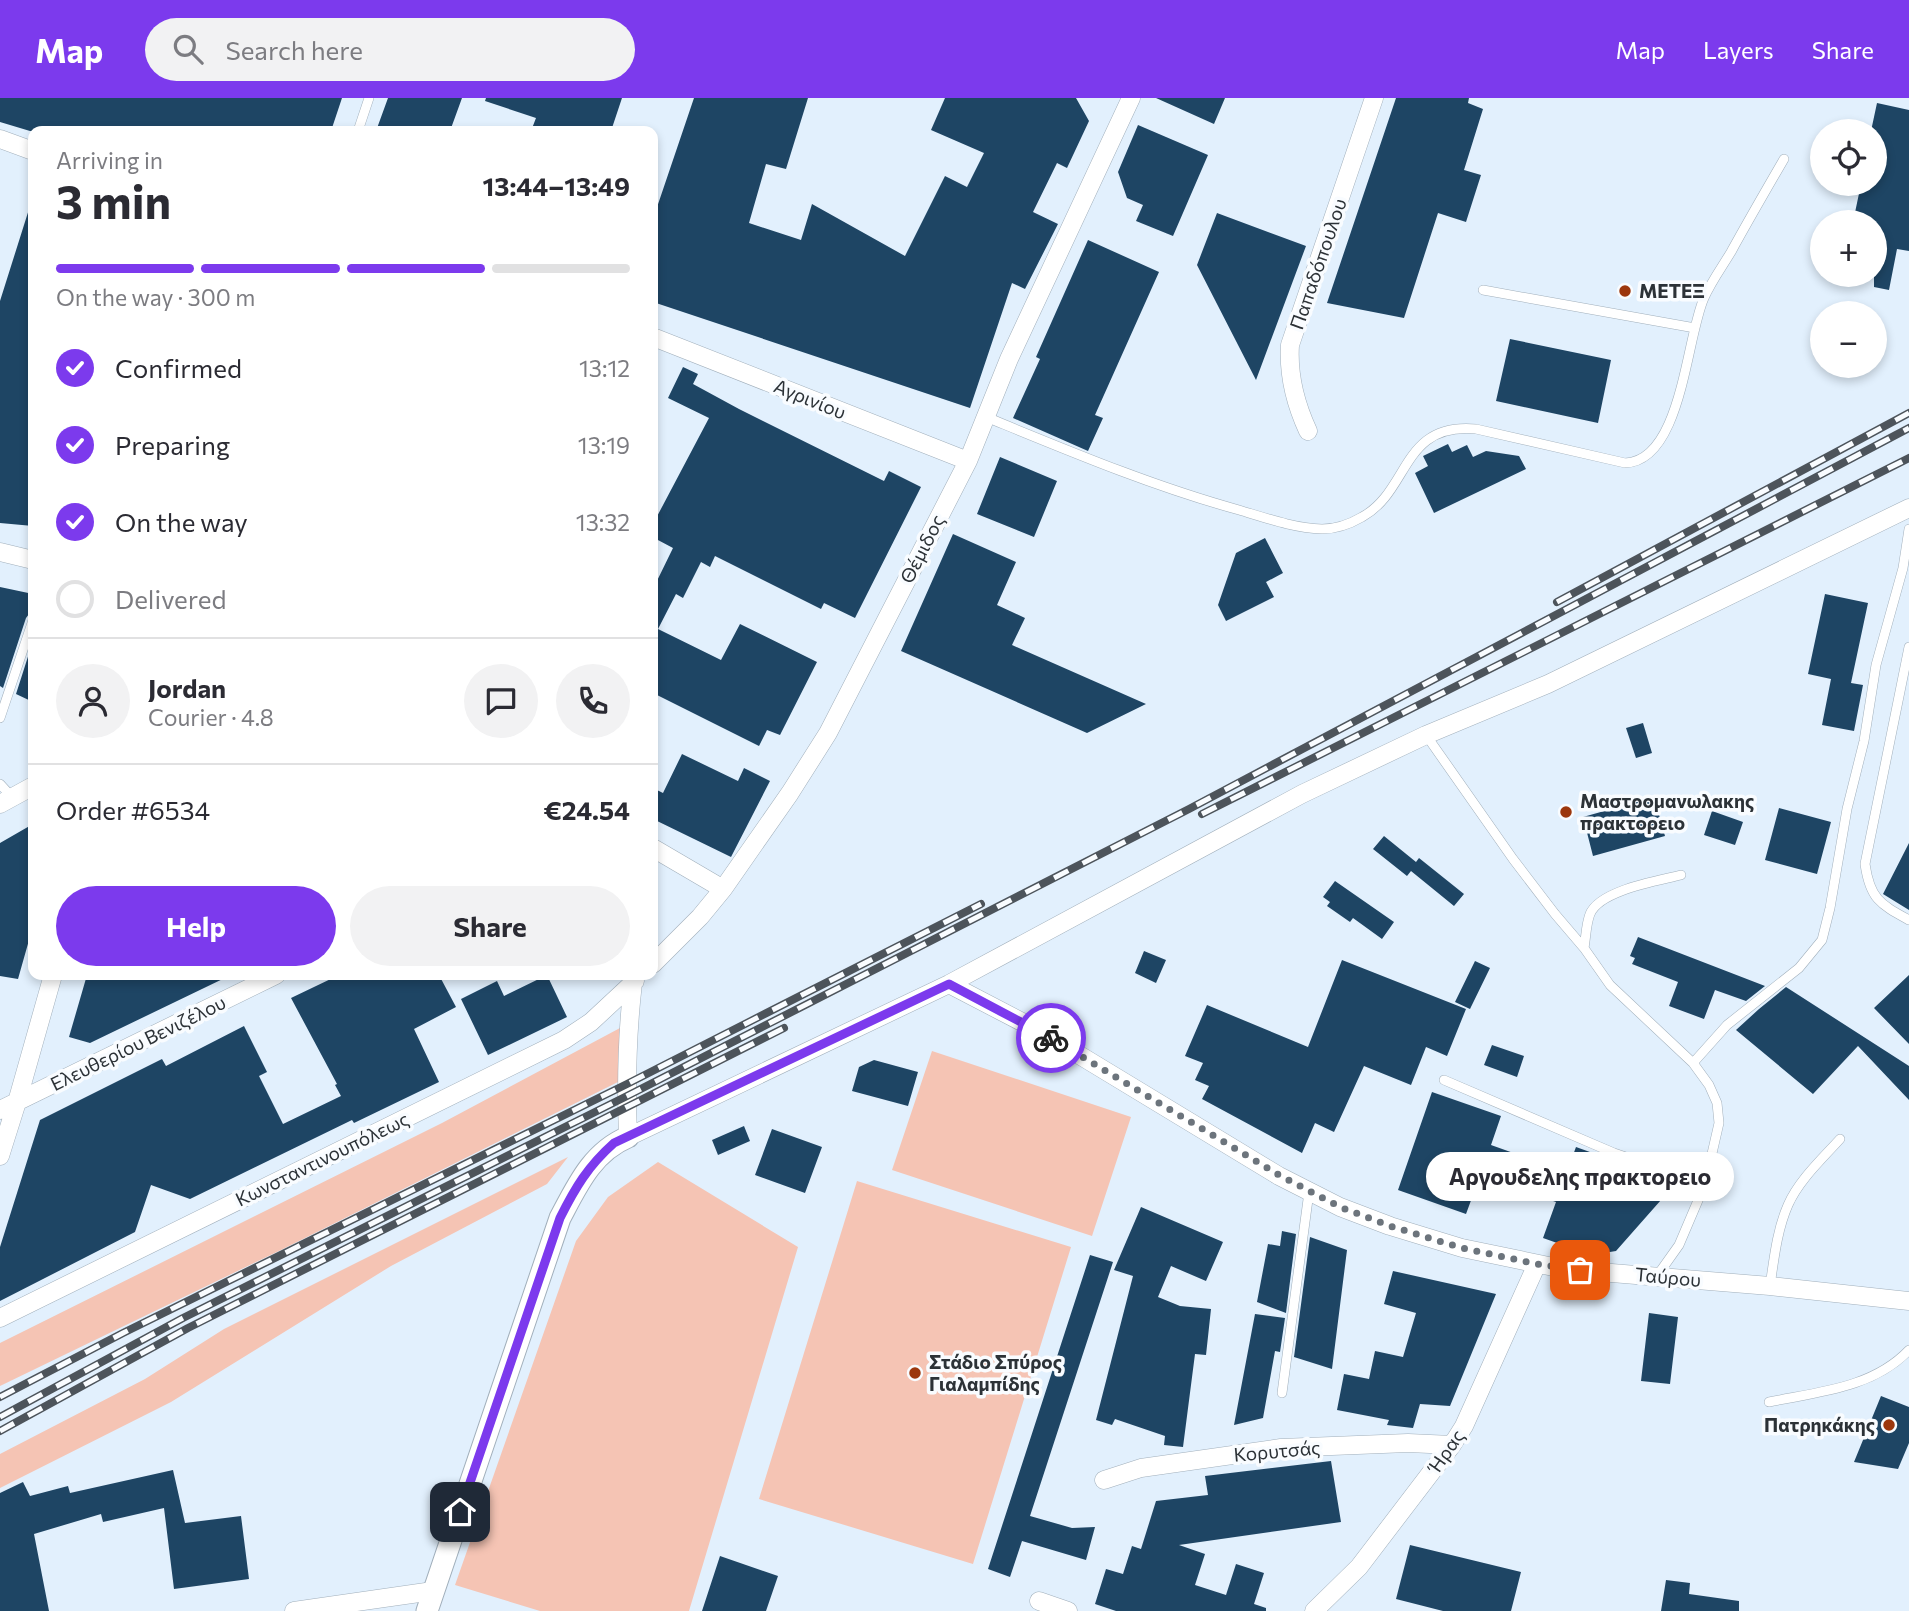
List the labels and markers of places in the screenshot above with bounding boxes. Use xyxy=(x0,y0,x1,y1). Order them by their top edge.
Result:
place label: ΜΕΤΕΞ xyxy=(1639,279,1705,302)
marker: ΜΕΤΕΞ xyxy=(1617,283,1633,299)
place label: Μαστρομανωλακης πρακτορειο xyxy=(1580,789,1754,834)
marker: Μαστρομανωλακης πρακτορειο xyxy=(1558,804,1574,820)
callout: Αργουδελης πρακτορειο xyxy=(1426,1151,1734,1200)
pin xyxy=(1550,1240,1610,1300)
place label: Στάδιο Σπύρος Γιαλαμπίδης xyxy=(929,1350,1062,1395)
marker: Στάδιο Σπύρος Γιαλαμπίδης xyxy=(907,1365,923,1381)
place label: Πατρηκάκης xyxy=(1764,1413,1875,1436)
marker: Πατρηκάκης xyxy=(1881,1417,1897,1433)
pin xyxy=(430,1482,490,1542)

